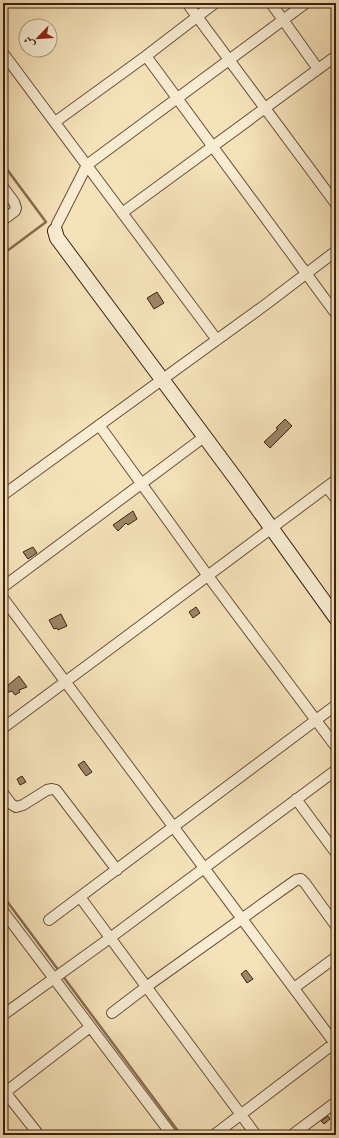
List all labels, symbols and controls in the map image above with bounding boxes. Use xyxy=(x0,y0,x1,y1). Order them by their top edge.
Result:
north arrow xyxy=(18,18,58,58)
text: ش xyxy=(21,33,39,50)

